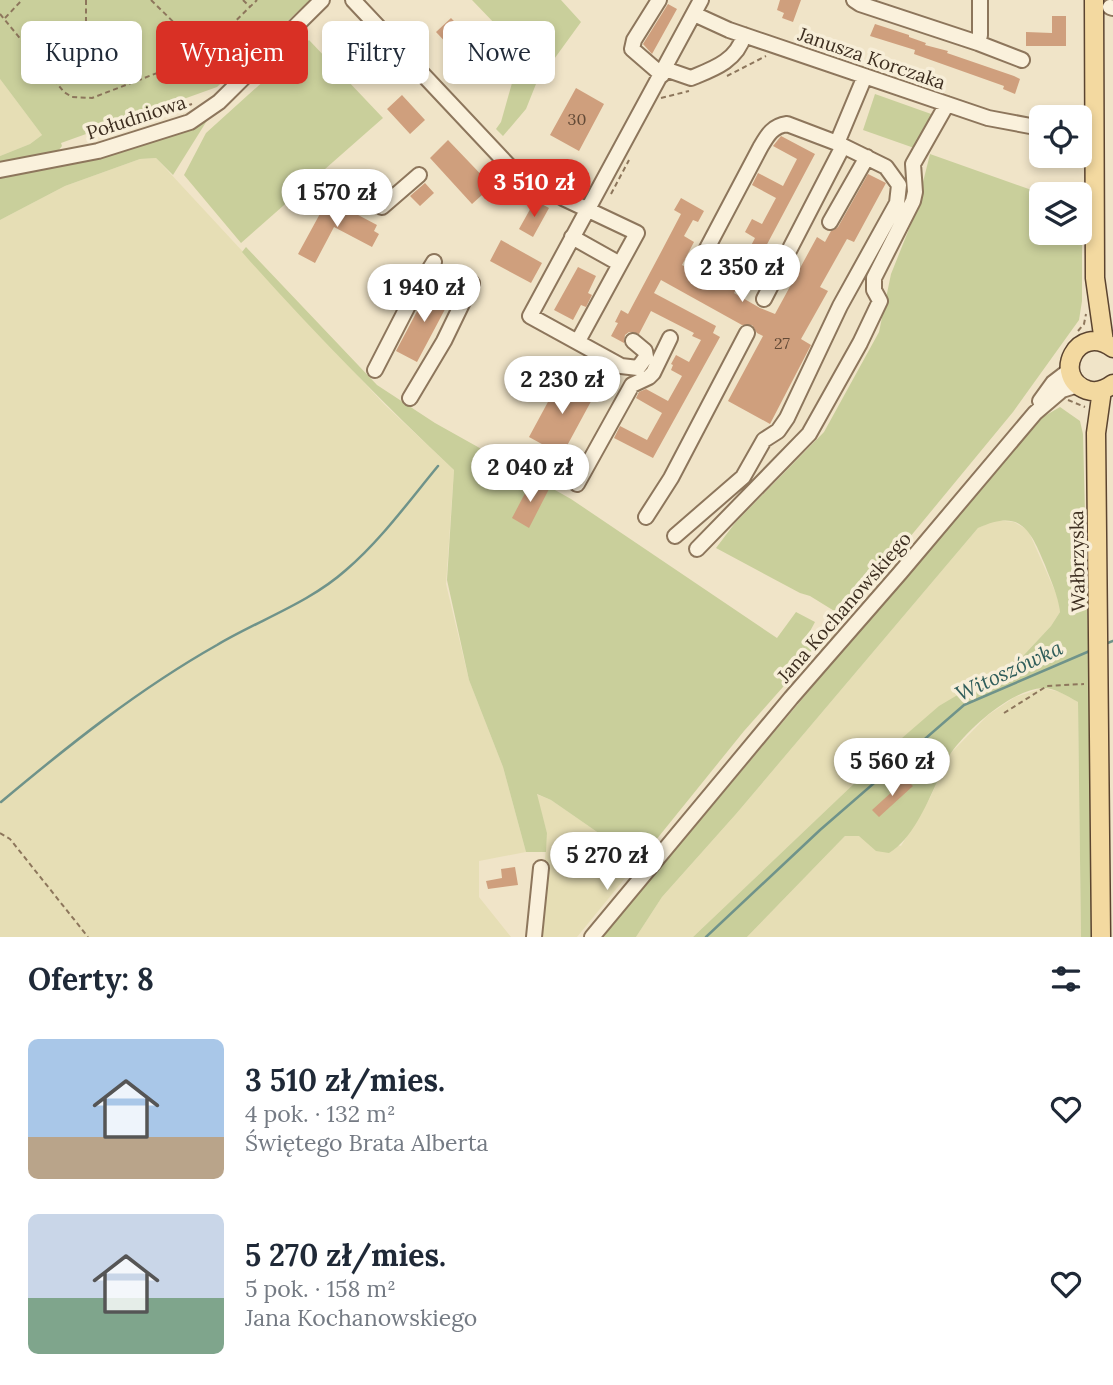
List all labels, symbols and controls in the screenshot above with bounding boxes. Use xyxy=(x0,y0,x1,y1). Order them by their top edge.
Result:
chip: Kupno xyxy=(21,21,142,84)
chip: Wynajem xyxy=(156,21,308,84)
chip: Filtry xyxy=(322,21,429,84)
chip: Nowe xyxy=(443,21,555,84)
street label: Janusza Korczaka xyxy=(794,21,949,95)
street label: Południowa xyxy=(83,90,189,144)
map controls xyxy=(1029,105,1092,245)
button: locate xyxy=(1029,105,1092,168)
house number: 30 xyxy=(568,109,586,129)
pin: 3 510 zł xyxy=(462,160,606,219)
text: 3 510 zł xyxy=(494,167,574,196)
pin: 1 570 zł xyxy=(265,170,409,229)
text: 1 570 zł xyxy=(298,177,376,206)
button: layers xyxy=(1029,182,1092,245)
pin: 2 350 zł xyxy=(670,244,814,304)
text: 2 350 zł xyxy=(700,252,784,281)
pin: 1 940 zł xyxy=(352,264,496,324)
text: 1 940 zł xyxy=(383,272,465,301)
house number: 27 xyxy=(774,333,791,353)
pin: 2 230 zł xyxy=(490,356,634,416)
text: 2 230 zł xyxy=(520,364,604,393)
pin: 2 040 zł xyxy=(458,444,602,504)
text: 2 040 zł xyxy=(487,452,573,481)
street label: Wałbrzyska xyxy=(1064,510,1090,612)
street label: Jana Kochanowskiego xyxy=(771,527,916,688)
water label: Witoszówka xyxy=(951,634,1067,707)
pin: 5 560 zł xyxy=(820,738,964,798)
text: 5 560 zł xyxy=(850,746,934,775)
pin: 5 270 zł xyxy=(535,832,679,892)
text: 5 270 zł xyxy=(566,840,648,869)
text: Oferty: 8 xyxy=(28,960,154,998)
icon: filters xyxy=(1047,960,1085,998)
text: 3 510 zł/mies. xyxy=(245,1061,445,1099)
icon: home xyxy=(84,1067,168,1151)
icon: heart xyxy=(1047,1090,1085,1128)
text: 4 pok. · 132 m² xyxy=(245,1099,396,1128)
text: Świętego Brata Alberta xyxy=(245,1128,488,1157)
text: 5 270 zł/mies. xyxy=(245,1236,446,1274)
icon: home xyxy=(84,1242,168,1326)
icon: heart xyxy=(1047,1265,1085,1303)
text: 5 pok. · 158 m² xyxy=(245,1274,396,1303)
text: Jana Kochanowskiego xyxy=(245,1303,477,1332)

